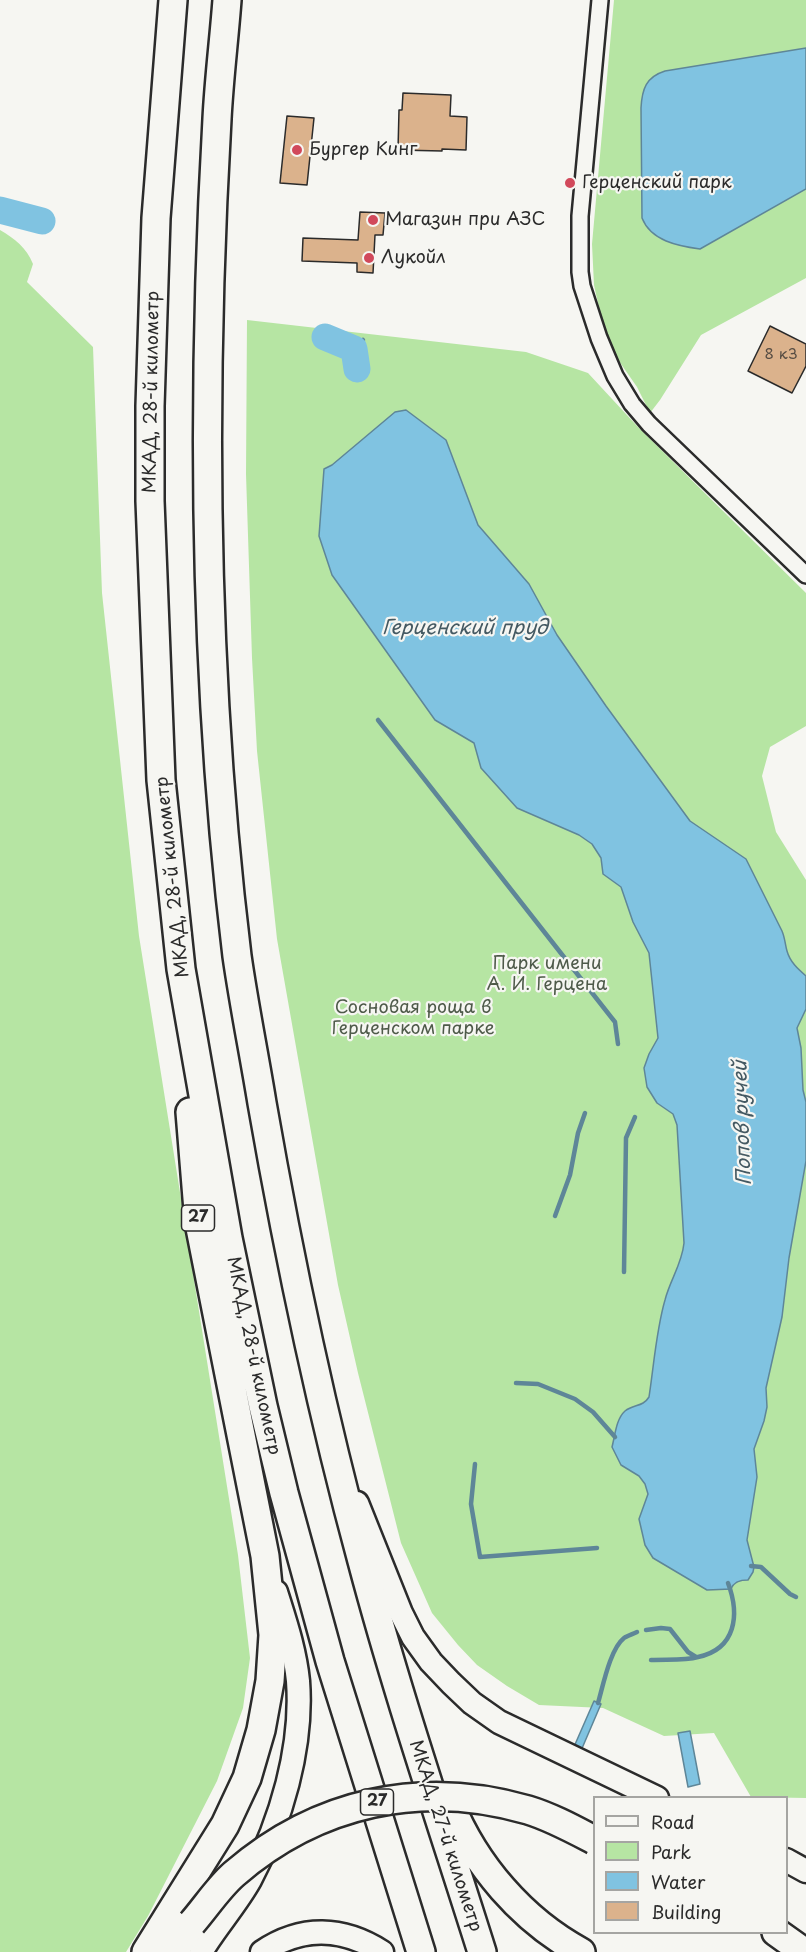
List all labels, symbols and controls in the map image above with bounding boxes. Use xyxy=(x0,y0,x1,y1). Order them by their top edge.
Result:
place label: Бургер Кинг xyxy=(309,139,417,161)
marker: Бургер Кинг xyxy=(290,143,304,157)
place label: Герценский парк xyxy=(582,172,732,194)
marker: Герценский парк xyxy=(563,176,577,190)
place label: Магазин при АЗС xyxy=(385,209,545,231)
marker: Магазин при АЗС xyxy=(366,213,380,227)
place label: Лукойл xyxy=(381,247,446,269)
marker: Лукойл xyxy=(362,251,376,265)
street label: МКАД, 28-й километр xyxy=(139,291,165,493)
house number: 8 к3 xyxy=(764,346,798,364)
water label: Герценский пруд xyxy=(382,616,548,640)
street label: МКАД, 28-й километр xyxy=(152,775,194,979)
park label: Парк имени А. И. Герцена xyxy=(487,953,607,996)
park label: Сосновая роща в Герценском парке xyxy=(331,997,495,1040)
water label: Попов ручей xyxy=(729,1060,757,1186)
road number: 27 xyxy=(182,1205,214,1231)
street label: МКАД, 28-й километр xyxy=(221,1255,285,1457)
street label: МКАД, 27-й километр xyxy=(404,1738,486,1934)
road number: 27 xyxy=(360,1789,394,1815)
legend xyxy=(593,1796,788,1934)
text: Road xyxy=(651,1808,695,1835)
text: Park xyxy=(651,1838,691,1865)
text: Water xyxy=(651,1868,705,1895)
text: Building xyxy=(651,1898,721,1925)

